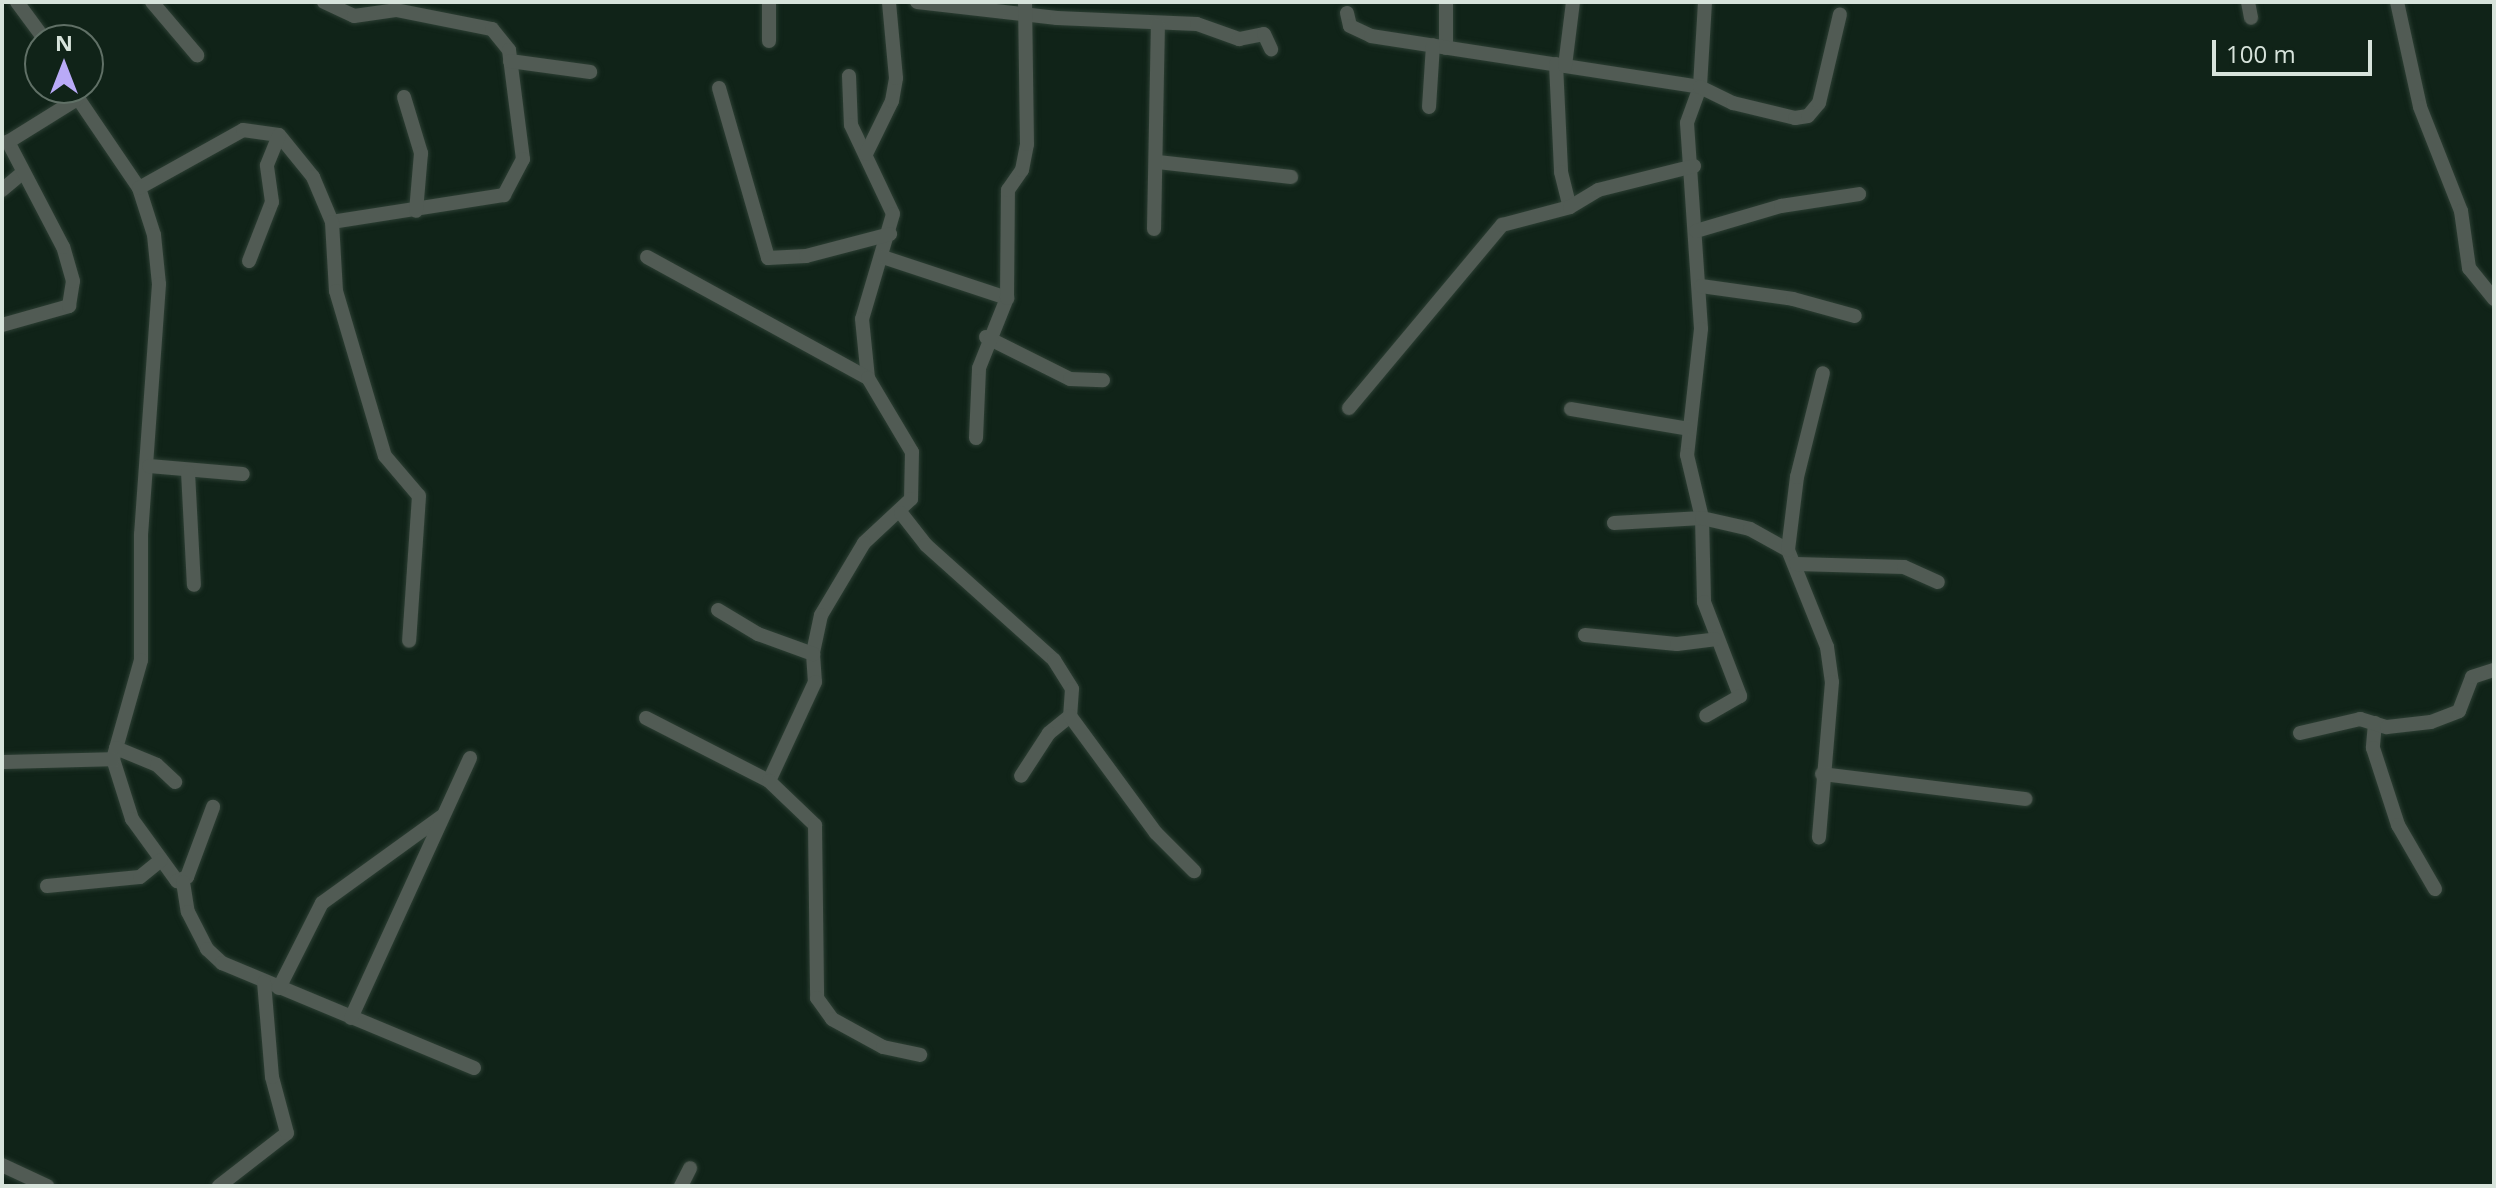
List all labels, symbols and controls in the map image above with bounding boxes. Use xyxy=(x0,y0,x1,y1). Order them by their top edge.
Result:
north arrow xyxy=(24,24,104,104)
scale bar xyxy=(2216,24,2376,74)
text: N xyxy=(55,27,73,57)
text: 100 m xyxy=(2226,37,2296,70)

